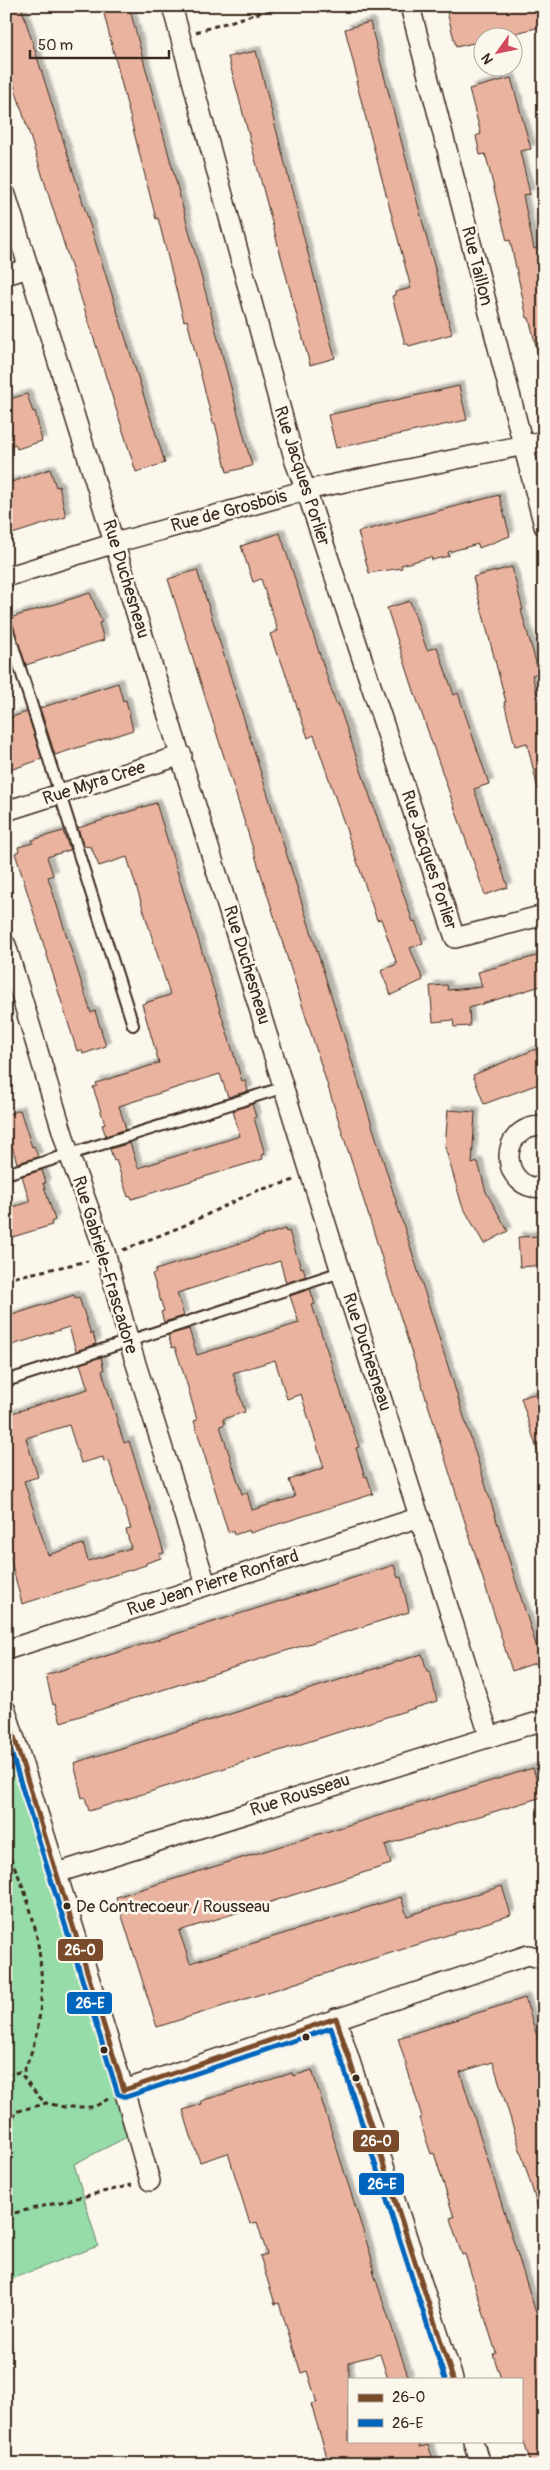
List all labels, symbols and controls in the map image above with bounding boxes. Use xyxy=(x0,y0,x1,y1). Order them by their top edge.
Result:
scale bar xyxy=(30,28,169,60)
north arrow xyxy=(472,28,522,78)
text: 50 m xyxy=(38,36,73,55)
text: N xyxy=(478,50,497,67)
street label: Rue Taillon xyxy=(456,224,498,308)
street label: Rue Jacques Porlier xyxy=(269,403,336,549)
street label: Rue de Grosbois xyxy=(168,484,290,538)
street label: Rue Duchesneau xyxy=(97,517,155,641)
street label: Rue Myra Cree xyxy=(40,756,148,810)
street label: Rue Jacques Porlier xyxy=(396,787,463,933)
street label: Rue Duchesneau xyxy=(218,903,276,1027)
street label: Rue Gabriele-Frascadore xyxy=(67,1173,143,1357)
street label: Rue Duchesneau xyxy=(337,1290,397,1414)
street label: Rue Jean Pierre Ronfard xyxy=(124,1544,302,1622)
street label: Rue Rousseau xyxy=(247,1768,353,1822)
place label: De Contrecoeur / Rousseau xyxy=(76,1896,270,1917)
marker: De Contrecoeur / Rousseau xyxy=(62,1901,72,1911)
line badge: 26-O xyxy=(57,1938,104,1962)
text: 26-O xyxy=(65,1942,96,1959)
line badge: 26-E xyxy=(66,1991,113,2015)
text: 26-E xyxy=(75,1995,105,2012)
unlabelled marker xyxy=(301,2032,311,2042)
unlabelled marker xyxy=(99,2045,109,2055)
unlabelled marker xyxy=(351,2073,361,2083)
line badge: 26-O xyxy=(352,2129,400,2153)
text: 26-O xyxy=(361,2133,392,2150)
line badge: 26-E xyxy=(358,2172,405,2196)
text: 26-E xyxy=(367,2176,397,2193)
legend xyxy=(348,2378,522,2442)
text: 26-O xyxy=(392,2388,425,2407)
text: 26-E xyxy=(392,2414,424,2433)

